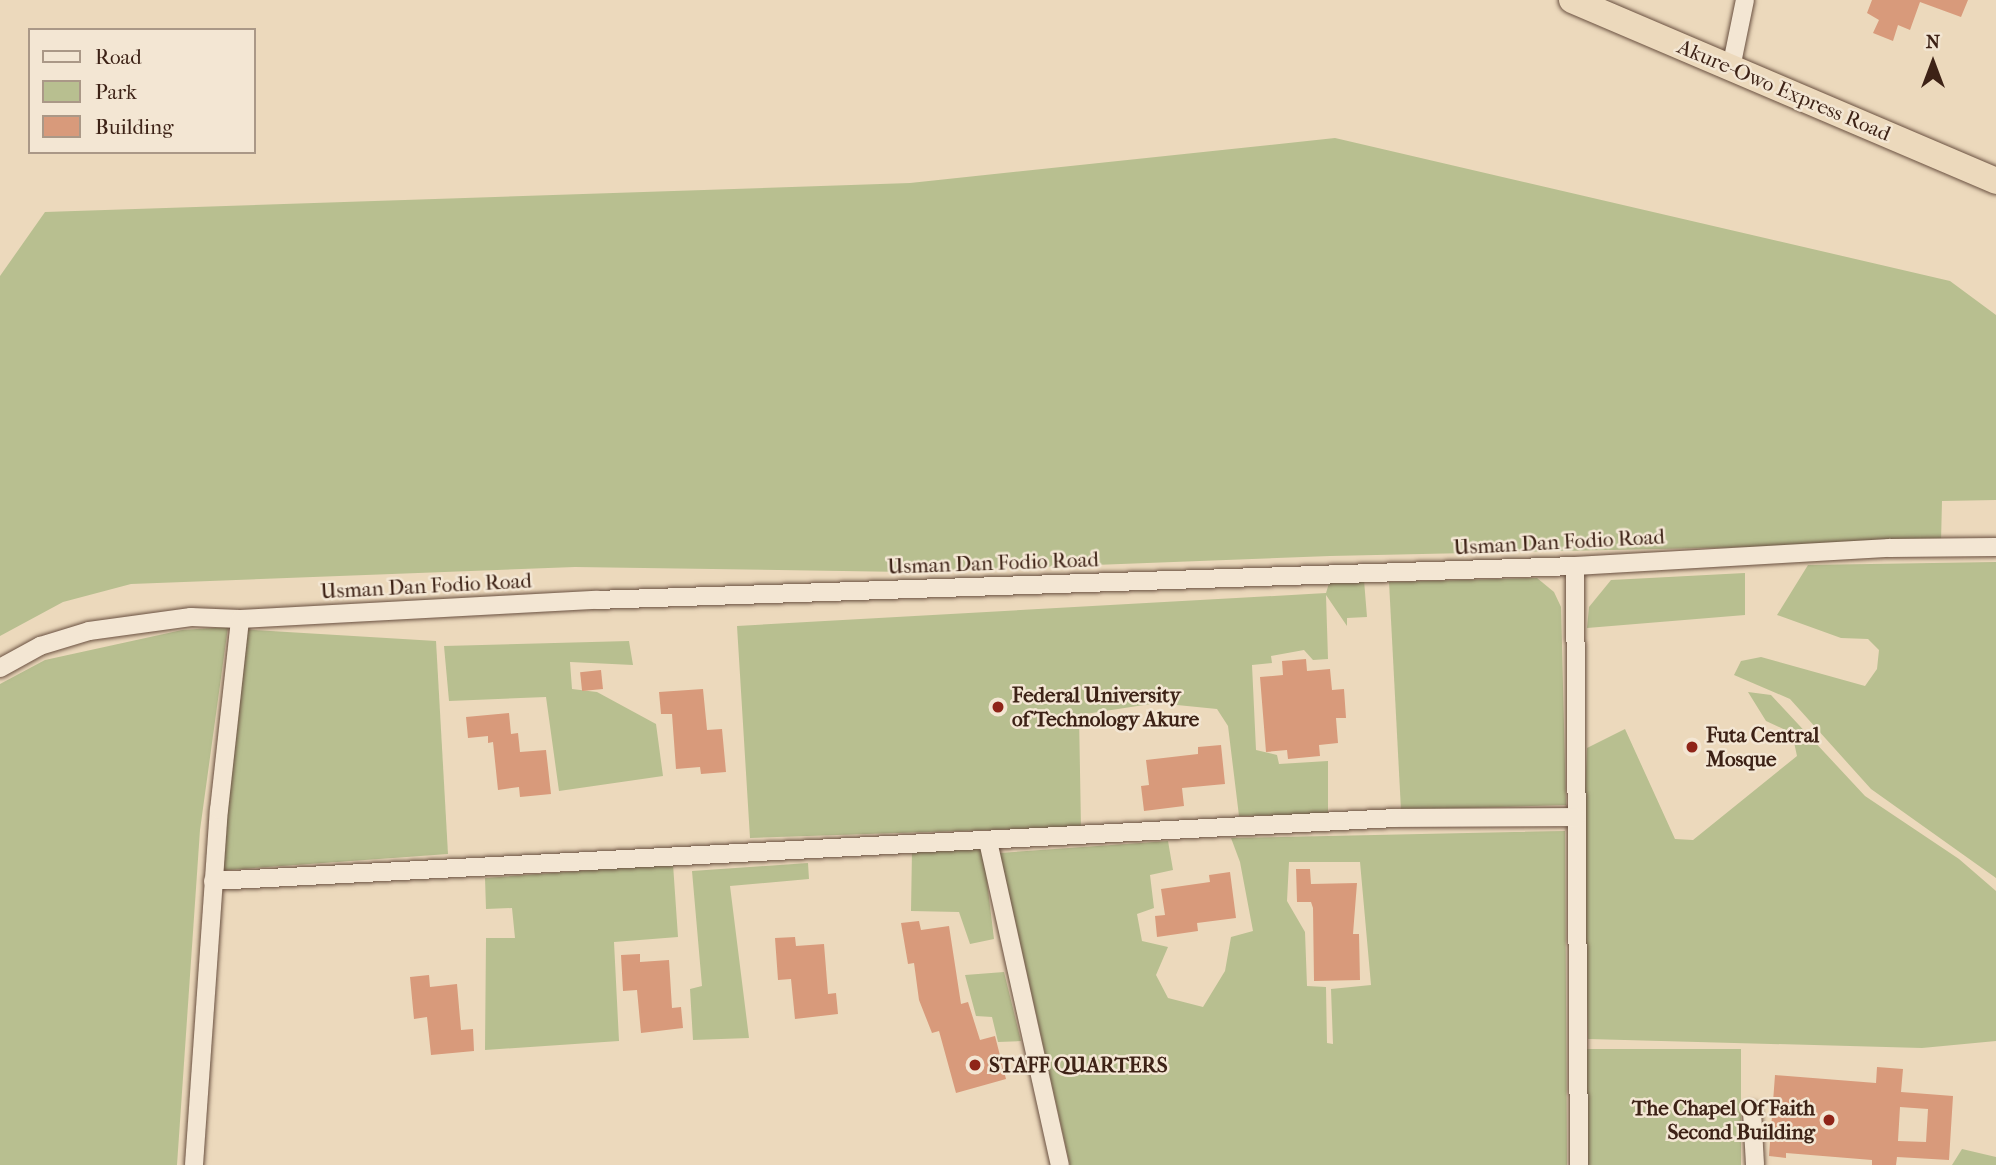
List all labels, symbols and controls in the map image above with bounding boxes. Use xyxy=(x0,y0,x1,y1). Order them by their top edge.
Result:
legend xyxy=(28,28,256,154)
north arrow xyxy=(1898,28,1968,98)
text: N xyxy=(1926,31,1940,53)
street label: Akure-Owo Express Road xyxy=(1674,34,1894,146)
text: Road xyxy=(95,45,142,69)
text: Park xyxy=(95,80,137,104)
text: Building xyxy=(95,115,173,139)
street label: Usman Dan Fodio Road xyxy=(1453,524,1665,560)
street label: Usman Dan Fodio Road xyxy=(887,547,1099,579)
street label: Usman Dan Fodio Road xyxy=(320,568,532,604)
place label: Federal University of Technology Akure xyxy=(1012,682,1199,732)
marker: Federal University of Technology Akure xyxy=(990,699,1006,715)
place label: Futa Central Mosque xyxy=(1706,722,1819,772)
marker: Futa Central Mosque xyxy=(1684,739,1700,755)
place label: STAFF QUARTERS xyxy=(989,1052,1168,1078)
marker: STAFF QUARTERS xyxy=(967,1057,983,1073)
place label: The Chapel Of Faith Second Building xyxy=(1632,1095,1815,1145)
marker: The Chapel Of Faith Second Building xyxy=(1821,1112,1837,1128)

